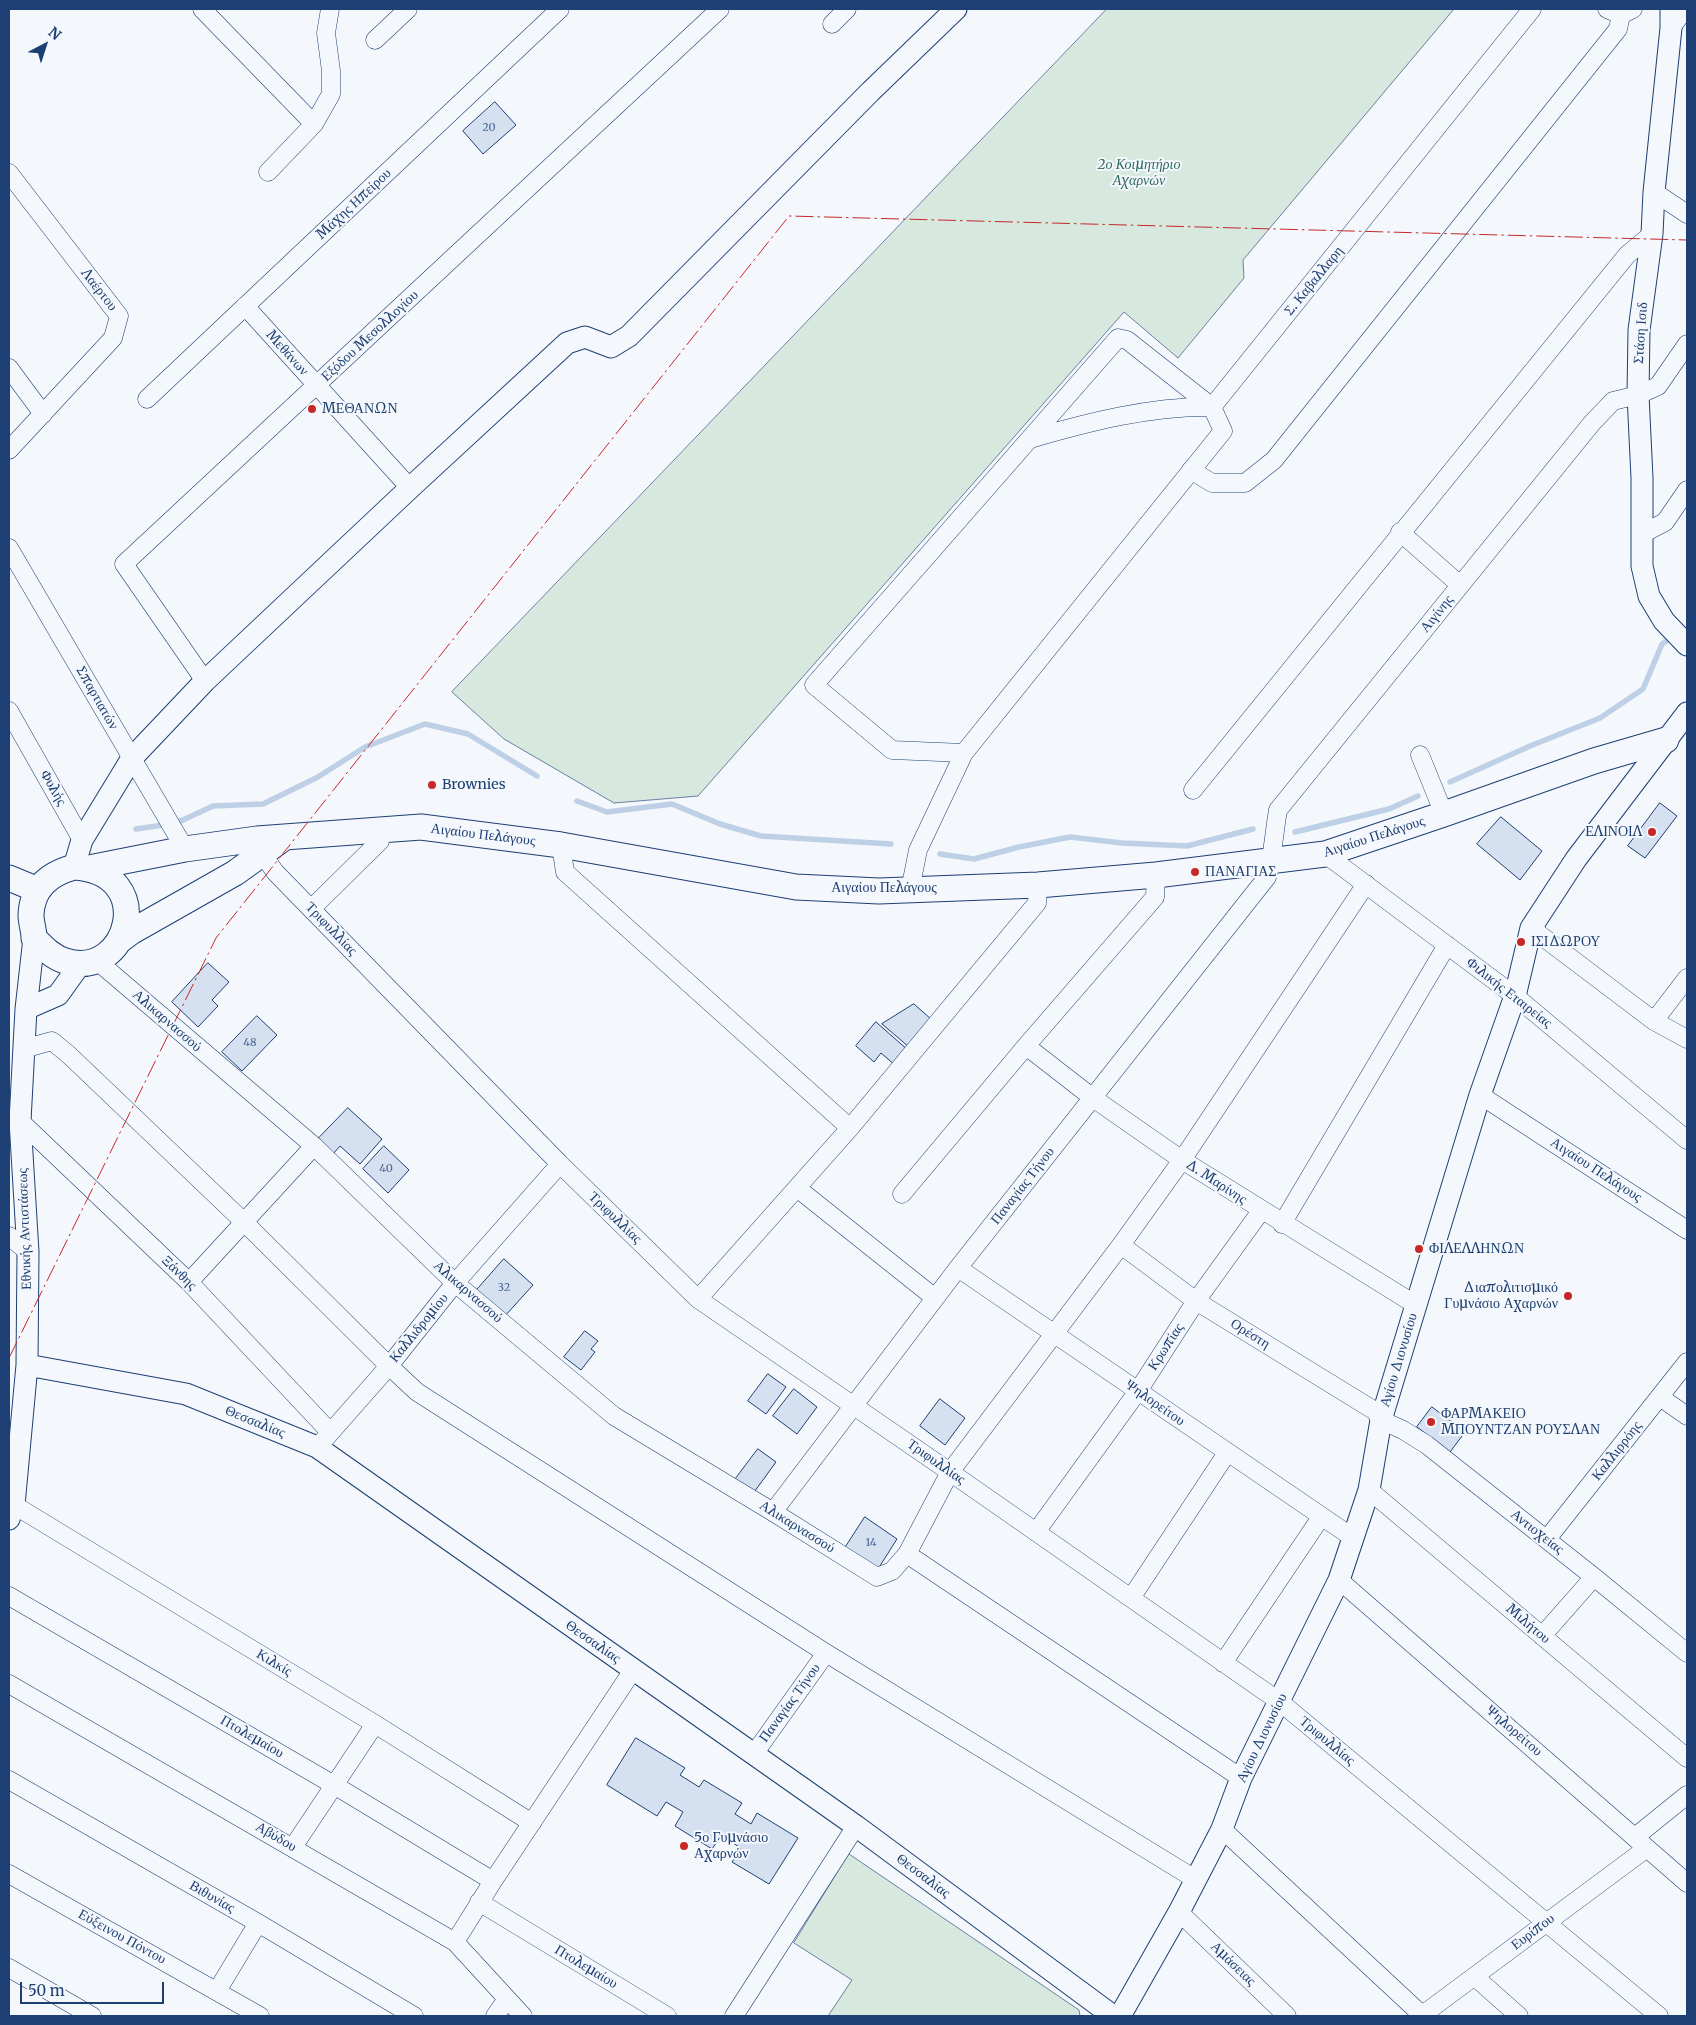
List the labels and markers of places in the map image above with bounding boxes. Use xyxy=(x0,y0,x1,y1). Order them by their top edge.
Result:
place label: ΜΕΘΑΝΩΝ xyxy=(322,401,398,417)
marker: ΜΕΘΑΝΩΝ xyxy=(306,403,318,415)
place label: Brownies xyxy=(442,777,506,793)
marker: Brownies xyxy=(426,779,438,791)
place label: ΕΛΙΝΟΙΛ xyxy=(1585,824,1642,840)
marker: ΕΛΙΝΟΙΛ xyxy=(1646,826,1658,838)
place label: ΠΑΝΑΓΙΑΣ xyxy=(1205,864,1276,880)
marker: ΠΑΝΑΓΙΑΣ xyxy=(1189,866,1201,878)
place label: ΙΣΙΔΩΡΟΥ xyxy=(1531,934,1600,950)
marker: ΙΣΙΔΩΡΟΥ xyxy=(1515,936,1527,948)
place label: ΦΙΛΕΛΛΗΝΩΝ xyxy=(1429,1241,1524,1257)
marker: ΦΙΛΕΛΛΗΝΩΝ xyxy=(1413,1243,1425,1255)
place label: Διαπολιτισμικό Γυμνάσιο Αχαρνών xyxy=(1444,1280,1558,1312)
marker: Διαπολιτισμικό Γυμνάσιο Αχαρνών xyxy=(1562,1290,1574,1302)
place label: ΦΑΡΜΑΚΕΙΟ ΜΠΟΥΝΤΖΑΝ ΡΟΥΣΛΑΝ xyxy=(1441,1406,1600,1438)
marker: ΦΑΡΜΑΚΕΙΟ ΜΠΟΥΝΤΖΑΝ ΡΟΥΣΛΑΝ xyxy=(1425,1416,1437,1428)
place label: 5ο Γυμνάσιο Αχαρνών xyxy=(694,1830,768,1862)
marker: 5ο Γυμνάσιο Αχαρνών xyxy=(678,1840,690,1852)

